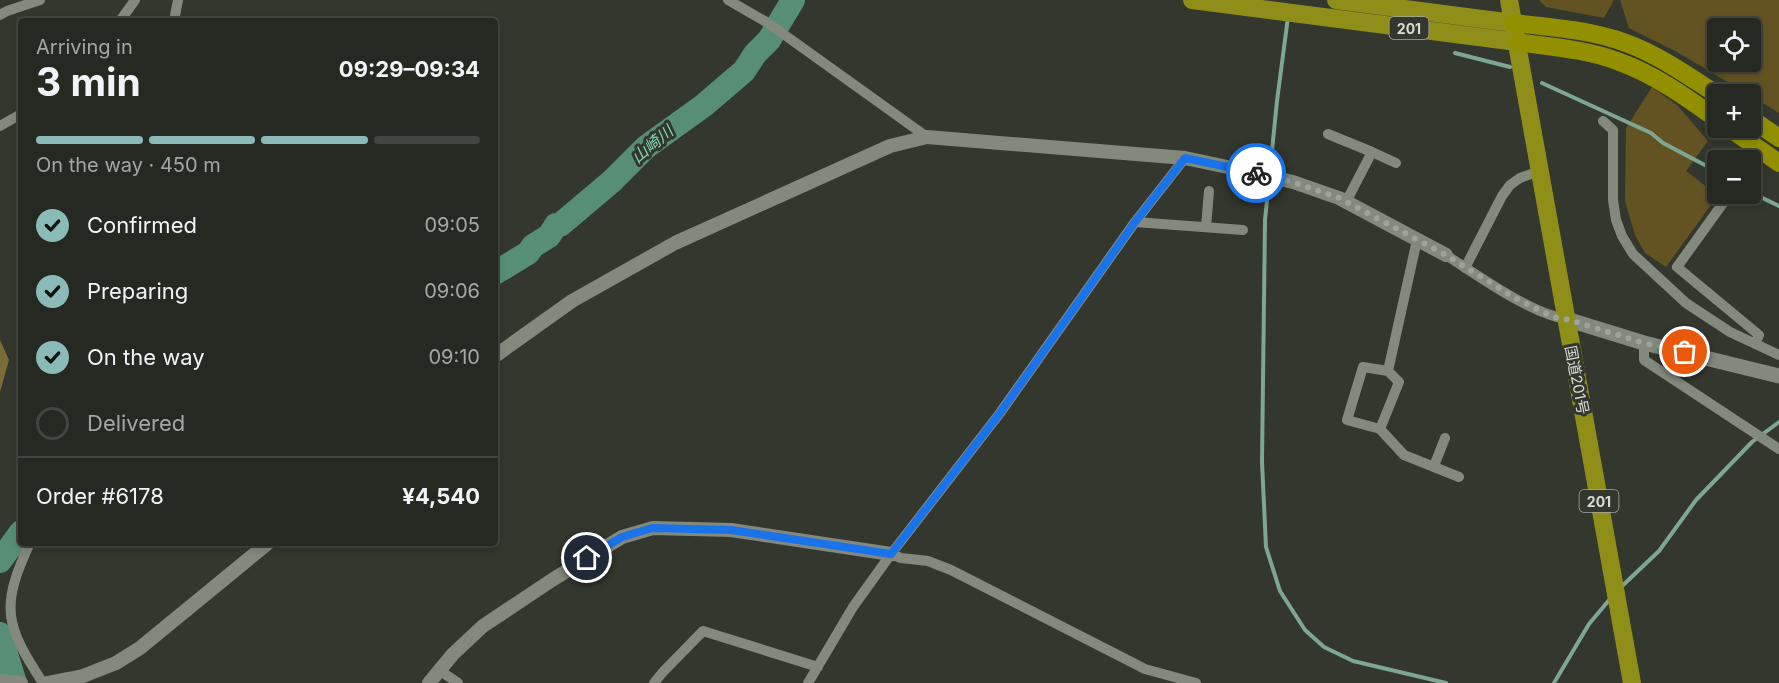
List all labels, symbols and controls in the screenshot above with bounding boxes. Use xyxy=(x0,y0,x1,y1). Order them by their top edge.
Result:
road number: 201 xyxy=(1390,17,1428,39)
map controls xyxy=(1707,18,1761,204)
button: locate xyxy=(1707,18,1761,72)
text: Arriving in xyxy=(36,35,133,59)
text: 09:29–09:34 xyxy=(339,56,480,82)
text: 3 min xyxy=(36,58,141,105)
button: + xyxy=(1707,84,1761,138)
water label: 山崎川 xyxy=(627,120,678,167)
courier xyxy=(1226,143,1286,203)
button: − xyxy=(1707,150,1761,204)
text: On the way · 450 m xyxy=(36,153,221,177)
icon: bike xyxy=(1240,157,1273,190)
icon: check xyxy=(36,209,69,242)
text: Confirmed xyxy=(87,212,197,238)
text: 09:05 xyxy=(424,213,480,237)
icon: check xyxy=(36,275,69,308)
text: Preparing xyxy=(87,278,188,304)
text: 09:06 xyxy=(424,279,480,303)
pin xyxy=(1659,326,1710,377)
icon: bag xyxy=(1668,335,1701,368)
icon: check xyxy=(36,341,69,374)
text: On the way xyxy=(87,344,205,370)
street label: 国道201号 xyxy=(1561,344,1593,416)
text: 09:10 xyxy=(428,345,480,369)
text: Delivered xyxy=(87,410,185,436)
text: Order #6178 xyxy=(36,483,164,509)
text: ¥4,540 xyxy=(402,483,480,509)
road number: 201 xyxy=(1580,490,1618,512)
pin xyxy=(561,532,612,583)
icon: home xyxy=(570,541,603,574)

